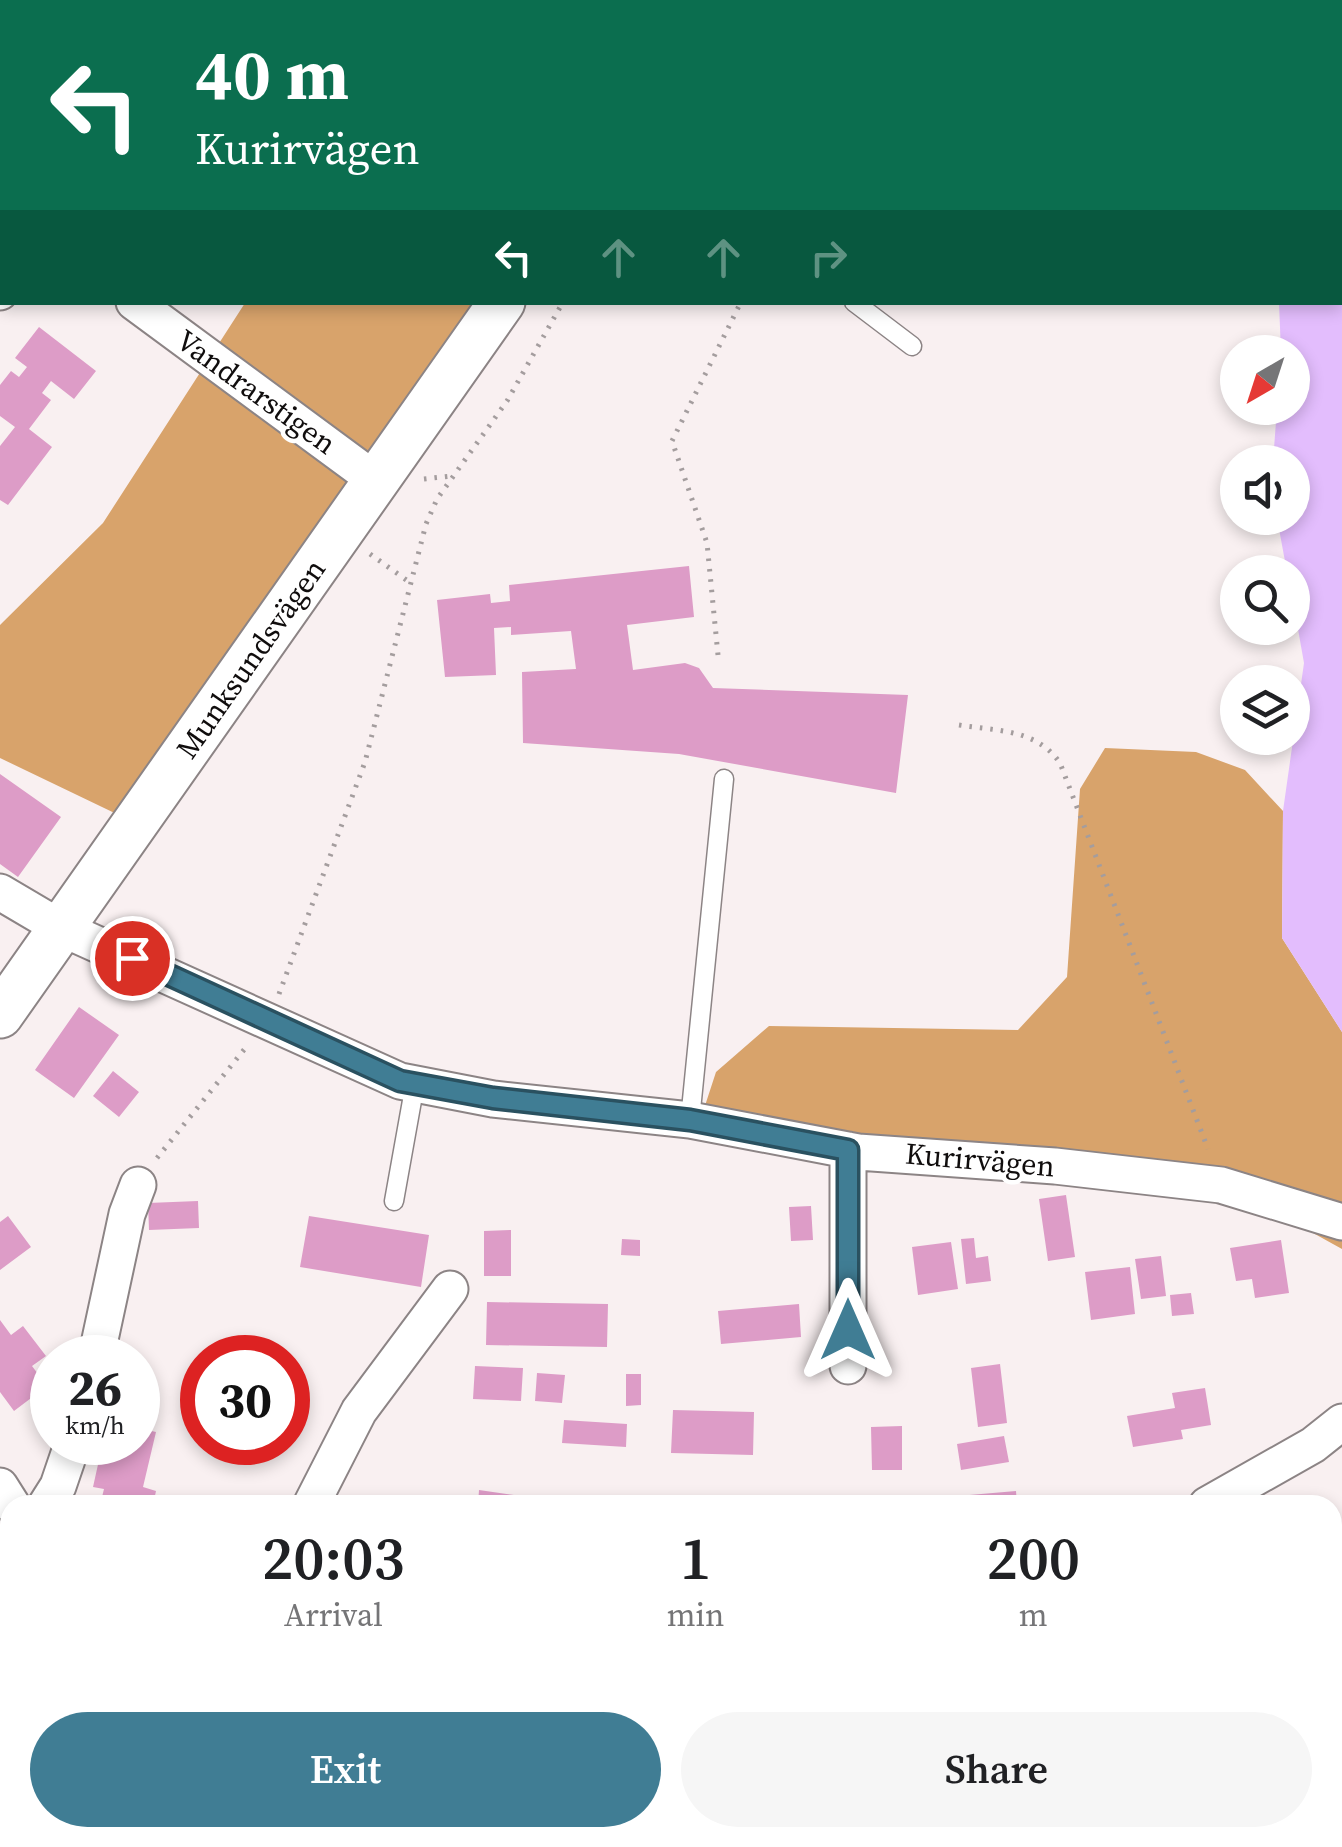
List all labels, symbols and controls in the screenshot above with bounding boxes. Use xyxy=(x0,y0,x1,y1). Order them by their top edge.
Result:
text: 40 m xyxy=(195,26,349,122)
icon: left xyxy=(30,40,160,170)
text: Kurirvägen xyxy=(195,117,420,179)
icon: left xyxy=(486,230,541,285)
icon: ahead xyxy=(591,230,646,285)
icon: ahead xyxy=(696,230,751,285)
icon: right xyxy=(801,230,856,285)
street label: Vandrarstigen xyxy=(168,320,345,464)
north arrow xyxy=(1220,335,1310,425)
map controls xyxy=(1220,335,1310,755)
button: sound xyxy=(1220,445,1310,535)
street label: Munksundsvägen xyxy=(166,551,335,767)
button: search xyxy=(1220,555,1310,645)
button: layers xyxy=(1220,665,1310,755)
pin xyxy=(90,916,175,1001)
icon: arrive xyxy=(105,931,160,986)
street label: Kurirvägen xyxy=(904,1133,1056,1186)
position arrow xyxy=(796,1278,900,1382)
speed limit sign: 30 xyxy=(180,1335,310,1465)
text: 26 xyxy=(68,1353,122,1422)
text: km/h xyxy=(65,1408,125,1442)
text: 20:03 xyxy=(262,1517,405,1599)
text: 1 xyxy=(680,1517,711,1599)
text: 200 xyxy=(986,1517,1080,1599)
text: Arrival xyxy=(284,1593,383,1637)
text: min xyxy=(667,1593,724,1637)
text: m xyxy=(1019,1593,1048,1637)
button: Exit xyxy=(30,1712,661,1827)
button: Share xyxy=(681,1712,1312,1827)

